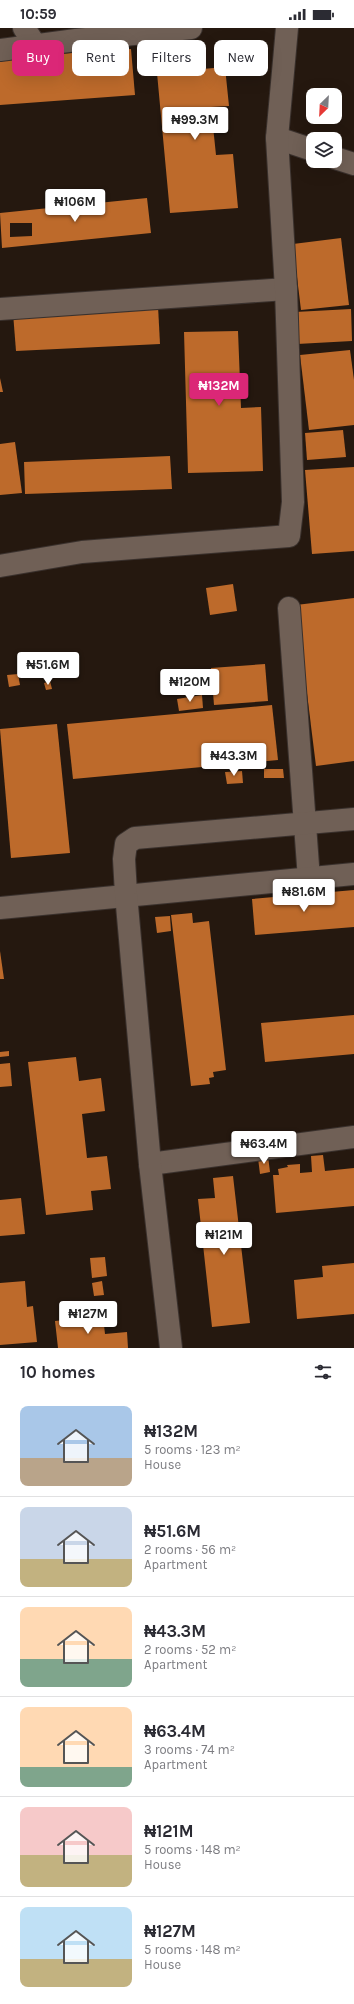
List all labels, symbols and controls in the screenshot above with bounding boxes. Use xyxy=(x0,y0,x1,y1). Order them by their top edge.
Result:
text: 10:59 xyxy=(20,5,57,23)
chip: Buy xyxy=(12,40,64,76)
chip: Rent xyxy=(72,40,129,76)
chip: Filters xyxy=(137,40,206,76)
chip: New xyxy=(214,40,268,76)
north arrow xyxy=(306,88,342,124)
map controls xyxy=(306,88,342,168)
pin: ₦99.3M xyxy=(162,107,228,141)
text: ₦99.3M xyxy=(171,112,219,127)
button: layers xyxy=(306,132,342,168)
pin: ₦106M xyxy=(47,189,103,223)
text: ₦106M xyxy=(54,194,96,209)
pin: ₦132M xyxy=(191,373,247,407)
text: ₦132M xyxy=(198,378,240,393)
pin: ₦51.6M xyxy=(15,652,81,686)
text: ₦51.6M xyxy=(26,657,70,672)
pin: ₦120M xyxy=(162,669,218,703)
text: ₦120M xyxy=(169,674,211,689)
pin: ₦43.3M xyxy=(201,743,267,777)
text: ₦43.3M xyxy=(210,748,258,763)
pin: ₦81.6M xyxy=(271,879,337,913)
text: ₦81.6M xyxy=(282,884,326,899)
pin: ₦63.4M xyxy=(231,1131,297,1165)
text: ₦63.4M xyxy=(240,1136,288,1151)
pin: ₦121M xyxy=(196,1222,252,1256)
text: ₦121M xyxy=(205,1227,243,1242)
pin: ₦127M xyxy=(60,1301,116,1335)
text: ₦127M xyxy=(68,1306,108,1321)
icon: filters xyxy=(312,1361,334,1383)
text: 10 homes xyxy=(20,1362,95,1382)
text: ₦132M xyxy=(144,1421,198,1441)
icon: home xyxy=(52,1422,100,1470)
text: 5 rooms · 123 m² xyxy=(144,1442,241,1457)
text: House xyxy=(144,1457,181,1472)
text: ₦51.6M xyxy=(144,1521,201,1541)
icon: home xyxy=(52,1523,100,1571)
text: 2 rooms · 56 m² xyxy=(144,1542,236,1557)
text: Apartment xyxy=(144,1557,207,1572)
text: ₦43.3M xyxy=(144,1621,206,1641)
icon: home xyxy=(52,1623,100,1671)
text: 2 rooms · 52 m² xyxy=(144,1642,236,1657)
text: Apartment xyxy=(144,1657,207,1672)
text: ₦63.4M xyxy=(144,1721,206,1741)
icon: home xyxy=(52,1723,100,1771)
text: 3 rooms · 74 m² xyxy=(144,1742,235,1757)
text: Apartment xyxy=(144,1757,207,1772)
text: ₦121M xyxy=(144,1821,194,1841)
icon: home xyxy=(52,1823,100,1871)
text: 5 rooms · 148 m² xyxy=(144,1842,241,1857)
text: House xyxy=(144,1857,181,1872)
text: ₦127M xyxy=(144,1921,196,1941)
icon: home xyxy=(52,1923,100,1971)
text: 5 rooms · 148 m² xyxy=(144,1942,241,1957)
text: House xyxy=(144,1957,181,1972)

